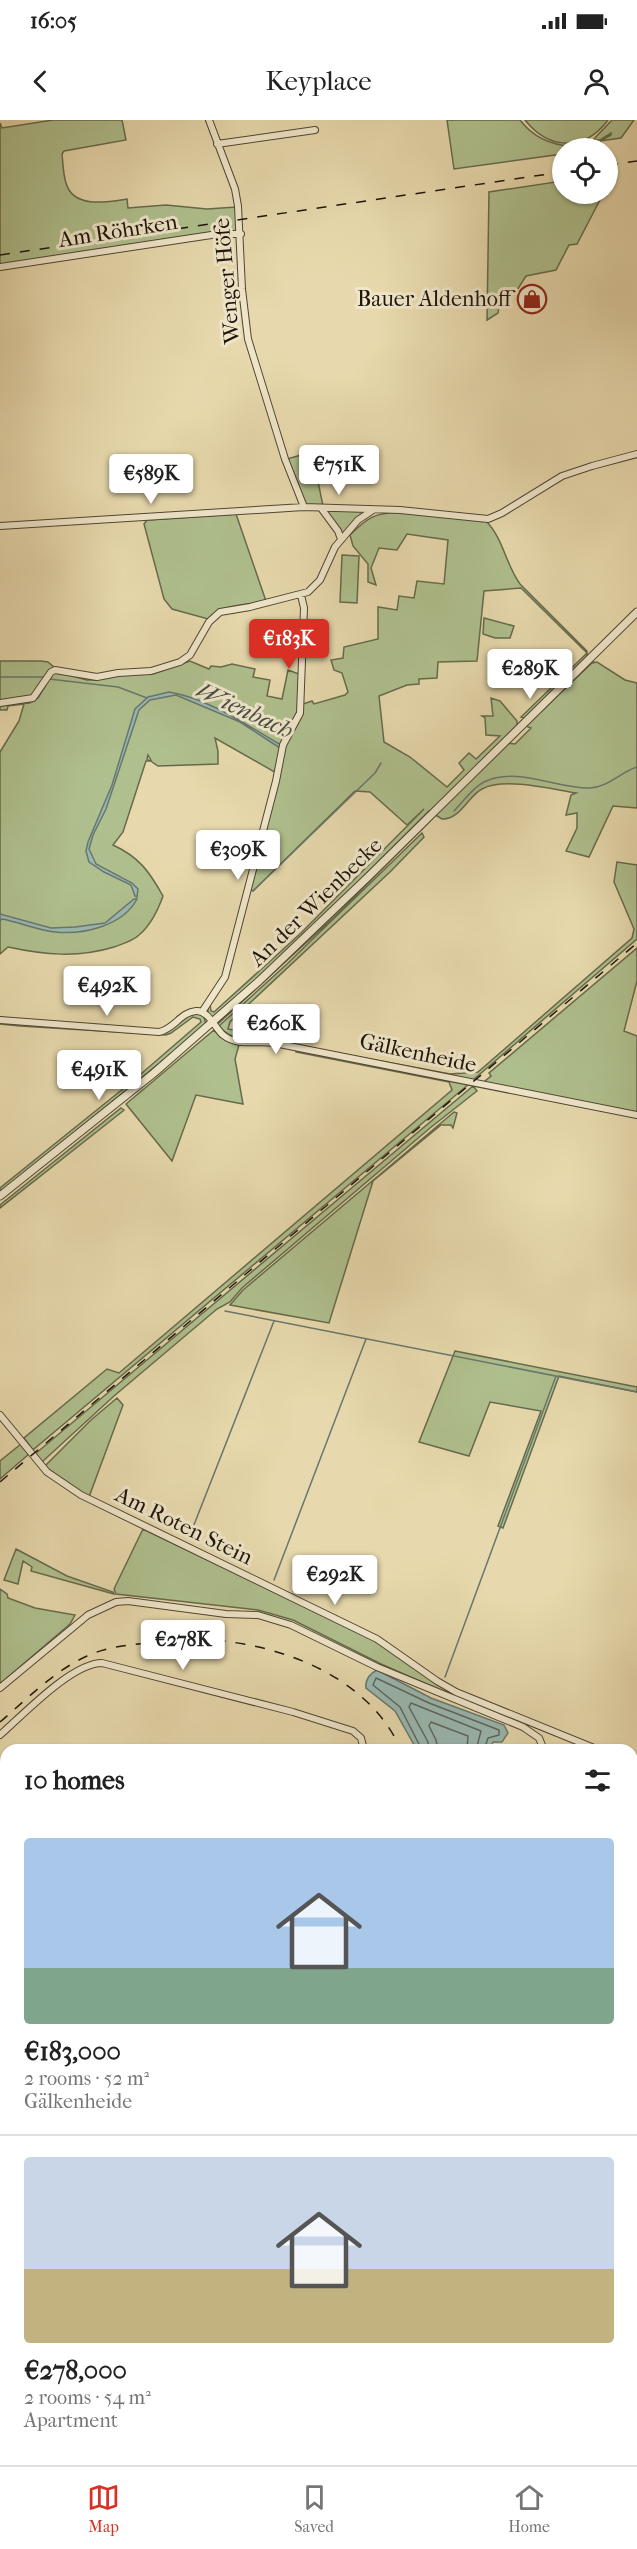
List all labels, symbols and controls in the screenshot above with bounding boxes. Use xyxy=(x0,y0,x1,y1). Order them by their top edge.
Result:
text: 16:05 xyxy=(30,8,77,34)
icon: back xyxy=(24,65,57,98)
text: Keyplace xyxy=(265,65,372,97)
icon: person xyxy=(580,65,613,98)
map controls xyxy=(552,138,618,204)
button: locate xyxy=(552,138,618,204)
street label: Am Röhrken xyxy=(56,209,180,253)
street label: Wenger Höfe xyxy=(209,217,246,346)
shop icon: Bauer Aldenhoff xyxy=(516,283,548,315)
place label: Bauer Aldenhoff xyxy=(357,286,516,312)
pin: €751K xyxy=(297,445,381,496)
text: €751K xyxy=(313,453,365,476)
pin: €589K xyxy=(109,454,193,505)
text: €589K xyxy=(123,462,179,485)
pin: €183K xyxy=(247,619,331,670)
text: €183K xyxy=(263,627,315,650)
pin: €289K xyxy=(488,649,572,700)
text: €289K xyxy=(501,657,559,680)
water label: Wienbach xyxy=(192,676,298,744)
pin: €309K xyxy=(196,830,280,881)
street label: An der Wienbecke xyxy=(244,832,388,972)
text: €309K xyxy=(210,838,266,861)
pin: €492K xyxy=(65,966,149,1017)
text: €492K xyxy=(77,974,137,997)
pin: €260K xyxy=(234,1004,318,1055)
text: €260K xyxy=(247,1012,305,1035)
street label: Gälkenheide xyxy=(357,1028,479,1078)
pin: €491K xyxy=(57,1050,141,1101)
text: €491K xyxy=(71,1058,127,1081)
street label: Am Roten Stein xyxy=(110,1481,257,1571)
pin: €292K xyxy=(293,1555,377,1606)
text: €292K xyxy=(306,1563,364,1586)
pin: €278K xyxy=(141,1620,225,1671)
text: €278K xyxy=(155,1628,211,1651)
icon: filters xyxy=(581,1764,614,1797)
text: 10 homes xyxy=(24,1765,125,1796)
icon: home xyxy=(265,1877,373,1985)
text: €183,000 xyxy=(24,2036,121,2067)
text: 2 rooms · 52 m² xyxy=(24,2067,149,2090)
text: Gälkenheide xyxy=(24,2090,132,2113)
icon: home xyxy=(265,2196,373,2304)
text: €278,000 xyxy=(24,2355,127,2386)
text: 2 rooms · 54 m² xyxy=(24,2386,151,2409)
text: Apartment xyxy=(24,2409,118,2432)
tab: Map xyxy=(87,2481,120,2536)
tab: Saved xyxy=(294,2481,334,2536)
tab: Home xyxy=(508,2481,550,2536)

